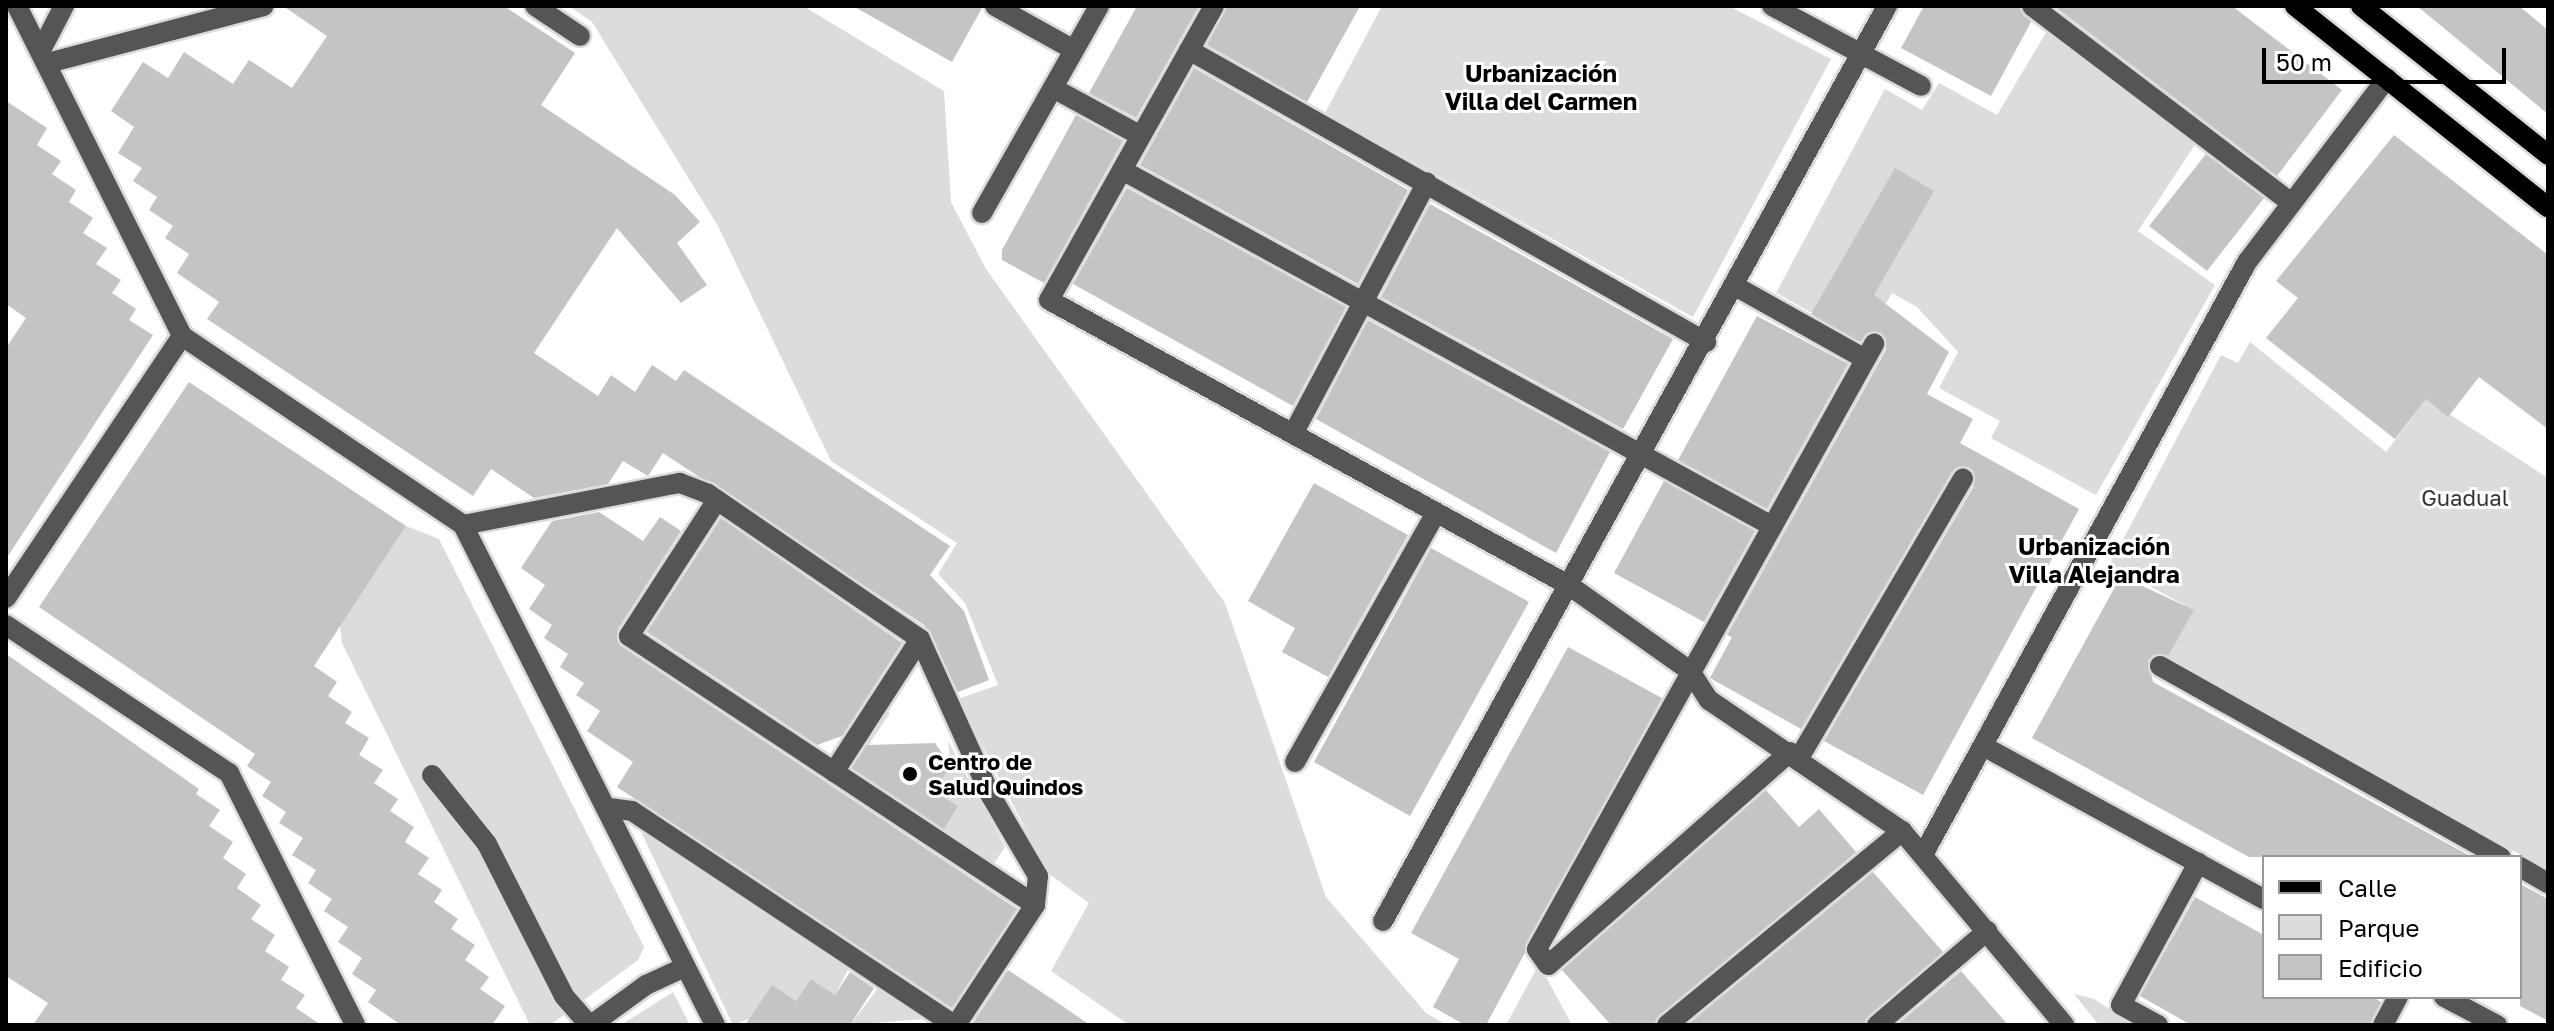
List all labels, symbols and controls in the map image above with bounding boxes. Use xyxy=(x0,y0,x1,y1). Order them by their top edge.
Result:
scale bar xyxy=(2266,32,2510,82)
text: 50 m xyxy=(2276,47,2332,76)
district label: Urbanización Villa del Carmen xyxy=(1445,59,1637,115)
park label: Guadual xyxy=(2421,485,2509,511)
district label: Urbanización Villa Alejandra xyxy=(2008,532,2180,588)
place label: Centro de Salud Quindos xyxy=(928,748,1083,800)
marker: Centro de Salud Quindos xyxy=(899,763,921,785)
legend xyxy=(2262,855,2522,999)
text: Calle xyxy=(2338,873,2397,902)
text: Parque xyxy=(2338,913,2419,942)
text: Edificio xyxy=(2338,953,2423,982)

